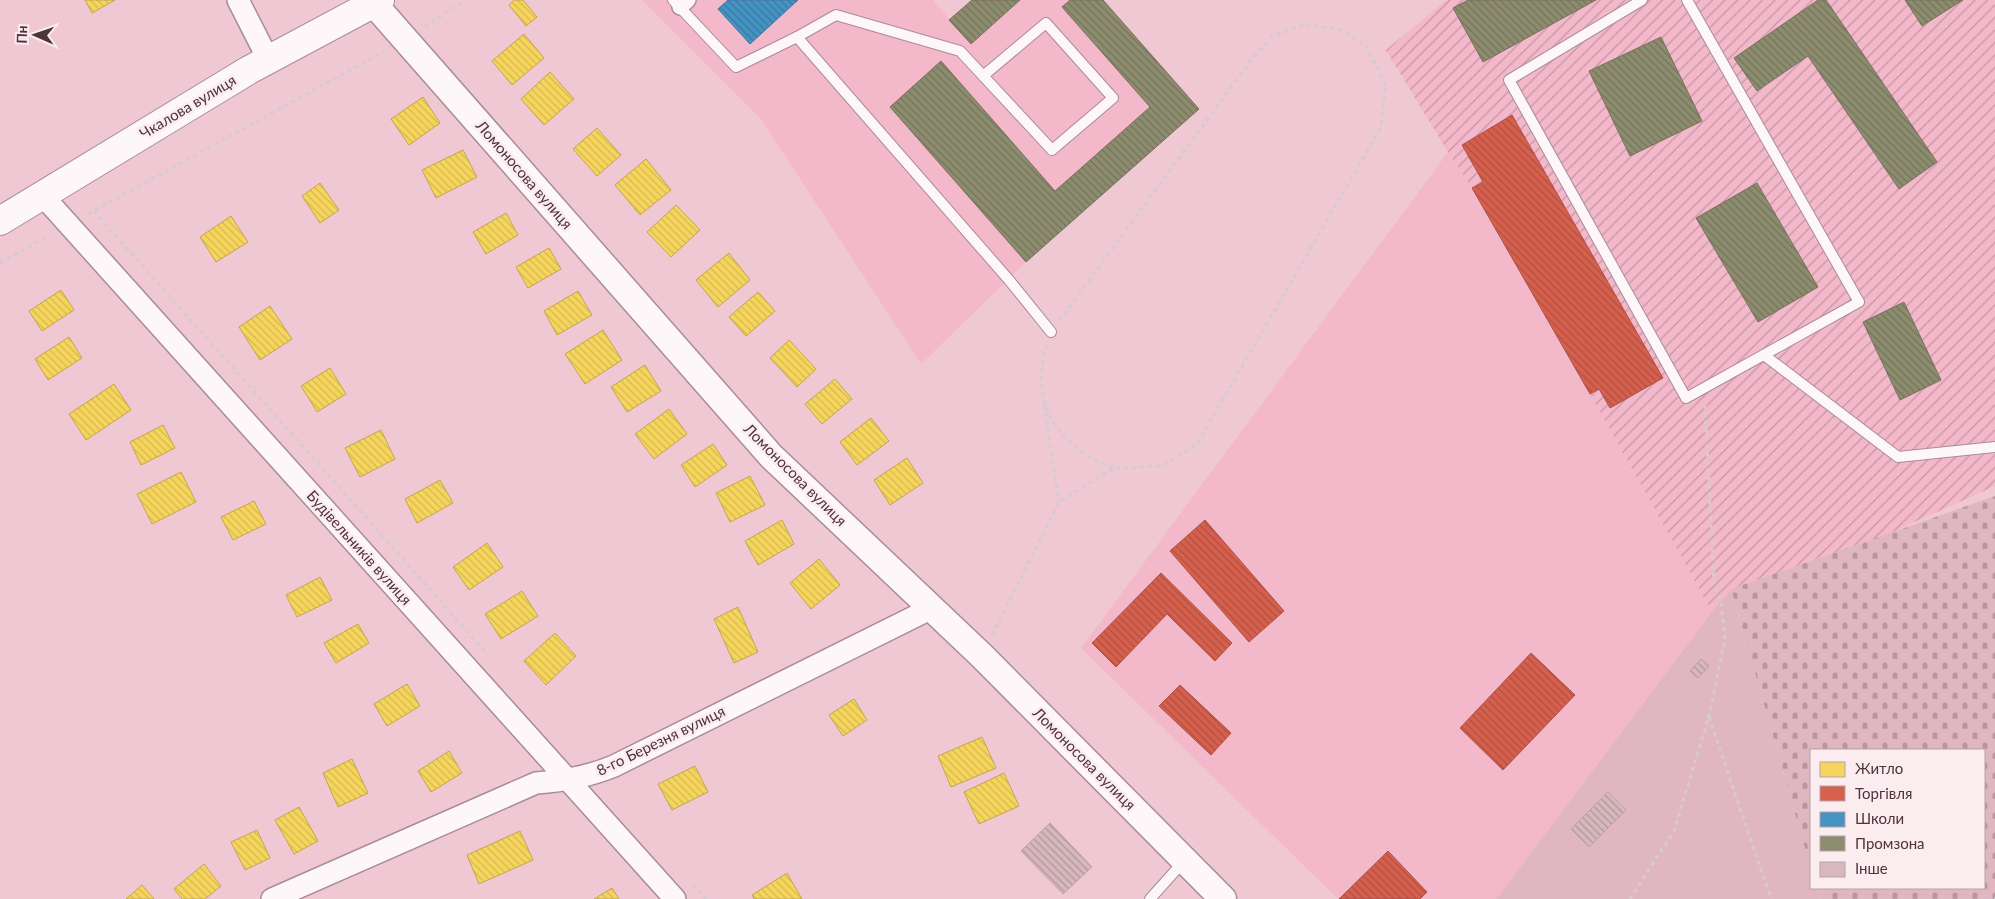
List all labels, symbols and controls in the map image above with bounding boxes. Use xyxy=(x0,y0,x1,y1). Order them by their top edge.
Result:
north arrow xyxy=(10,10,60,60)
text: Пн xyxy=(13,25,30,44)
street label: Чкалова вулиця xyxy=(136,70,239,142)
street label: Ломоносова вулиця xyxy=(472,116,577,232)
street label: Ломоносова вулиця xyxy=(740,419,851,529)
street label: Будівельників вулиця xyxy=(304,486,416,608)
street label: 8-го Березня вулиця xyxy=(593,701,728,779)
street label: Ломоносова вулиця xyxy=(1029,703,1140,813)
legend xyxy=(1810,749,1985,889)
text: Житло xyxy=(1855,759,1903,777)
text: Торгівля xyxy=(1855,784,1912,802)
text: Школи xyxy=(1855,809,1904,827)
text: Промзона xyxy=(1855,834,1925,852)
text: Інше xyxy=(1855,859,1888,877)

